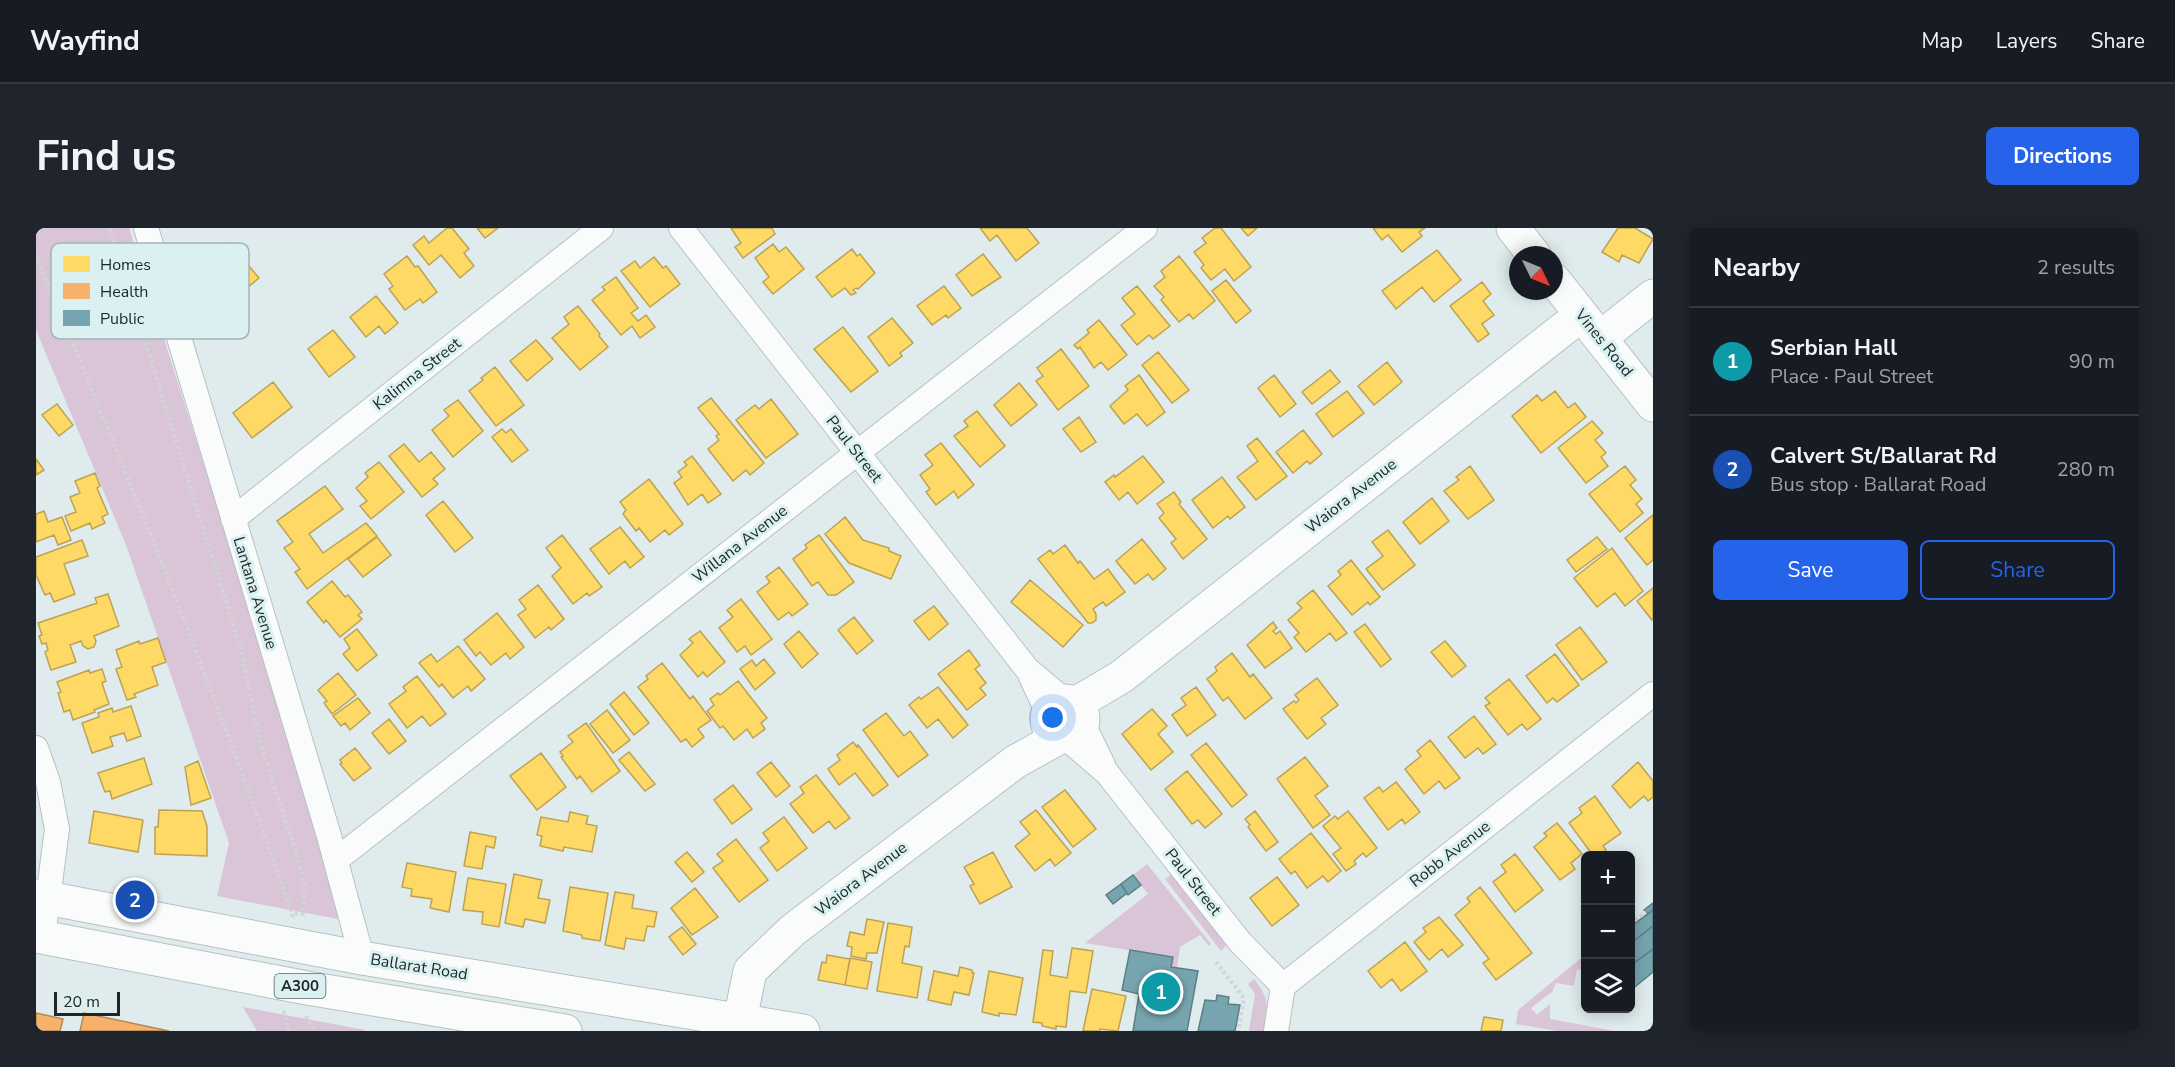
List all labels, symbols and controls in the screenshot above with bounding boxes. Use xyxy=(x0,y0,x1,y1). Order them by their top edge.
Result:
text: Wayfind xyxy=(30,22,140,60)
text: Map xyxy=(1921,27,1963,55)
text: Layers xyxy=(1996,27,2057,55)
text: Share xyxy=(2090,27,2145,55)
button: Directions xyxy=(1986,127,2139,185)
text: Find us xyxy=(36,128,176,185)
legend xyxy=(51,243,249,339)
north arrow xyxy=(1509,246,1563,300)
text: Nearby xyxy=(1713,250,1800,285)
text: Homes xyxy=(100,254,151,276)
text: 2 results xyxy=(2037,254,2115,281)
text: Health xyxy=(100,281,148,303)
street label: Vines Road xyxy=(1569,304,1638,382)
text: Public xyxy=(100,308,145,330)
street label: Kalimna Street xyxy=(368,332,466,415)
text: Serbian Hall xyxy=(1770,333,1897,363)
text: 1 xyxy=(1727,348,1739,375)
text: 90 m xyxy=(2069,348,2115,375)
text: Place · Paul Street xyxy=(1770,363,1933,390)
street label: Paul Street xyxy=(821,411,887,487)
text: Calvert St/Ballarat Rd xyxy=(1770,441,1997,471)
street label: Waiora Avenue xyxy=(1301,453,1401,539)
text: 2 xyxy=(1727,456,1739,483)
text: 280 m xyxy=(2057,456,2115,483)
text: Bus stop · Ballarat Road xyxy=(1770,471,1986,498)
street label: Willana Avenue xyxy=(688,500,792,588)
street label: Lantana Avenue xyxy=(227,534,283,652)
button: Save xyxy=(1713,540,1908,600)
button: Share xyxy=(1920,540,2115,600)
your location xyxy=(1038,703,1067,732)
street label: Robb Avenue xyxy=(1405,816,1495,892)
street label: Waiora Avenue xyxy=(810,837,912,921)
street label: Paul Street xyxy=(1160,844,1226,920)
map controls xyxy=(1581,851,1635,1013)
button: + xyxy=(1581,851,1635,905)
pin: 2 xyxy=(116,878,154,922)
button: − xyxy=(1581,905,1635,959)
street label: Ballarat Road xyxy=(369,948,469,986)
button: layers xyxy=(1581,959,1635,1013)
pin: 1 xyxy=(1142,970,1180,1014)
road number: A300 xyxy=(274,974,326,998)
scale bar xyxy=(54,989,120,1016)
text: 20 m xyxy=(63,991,100,1013)

